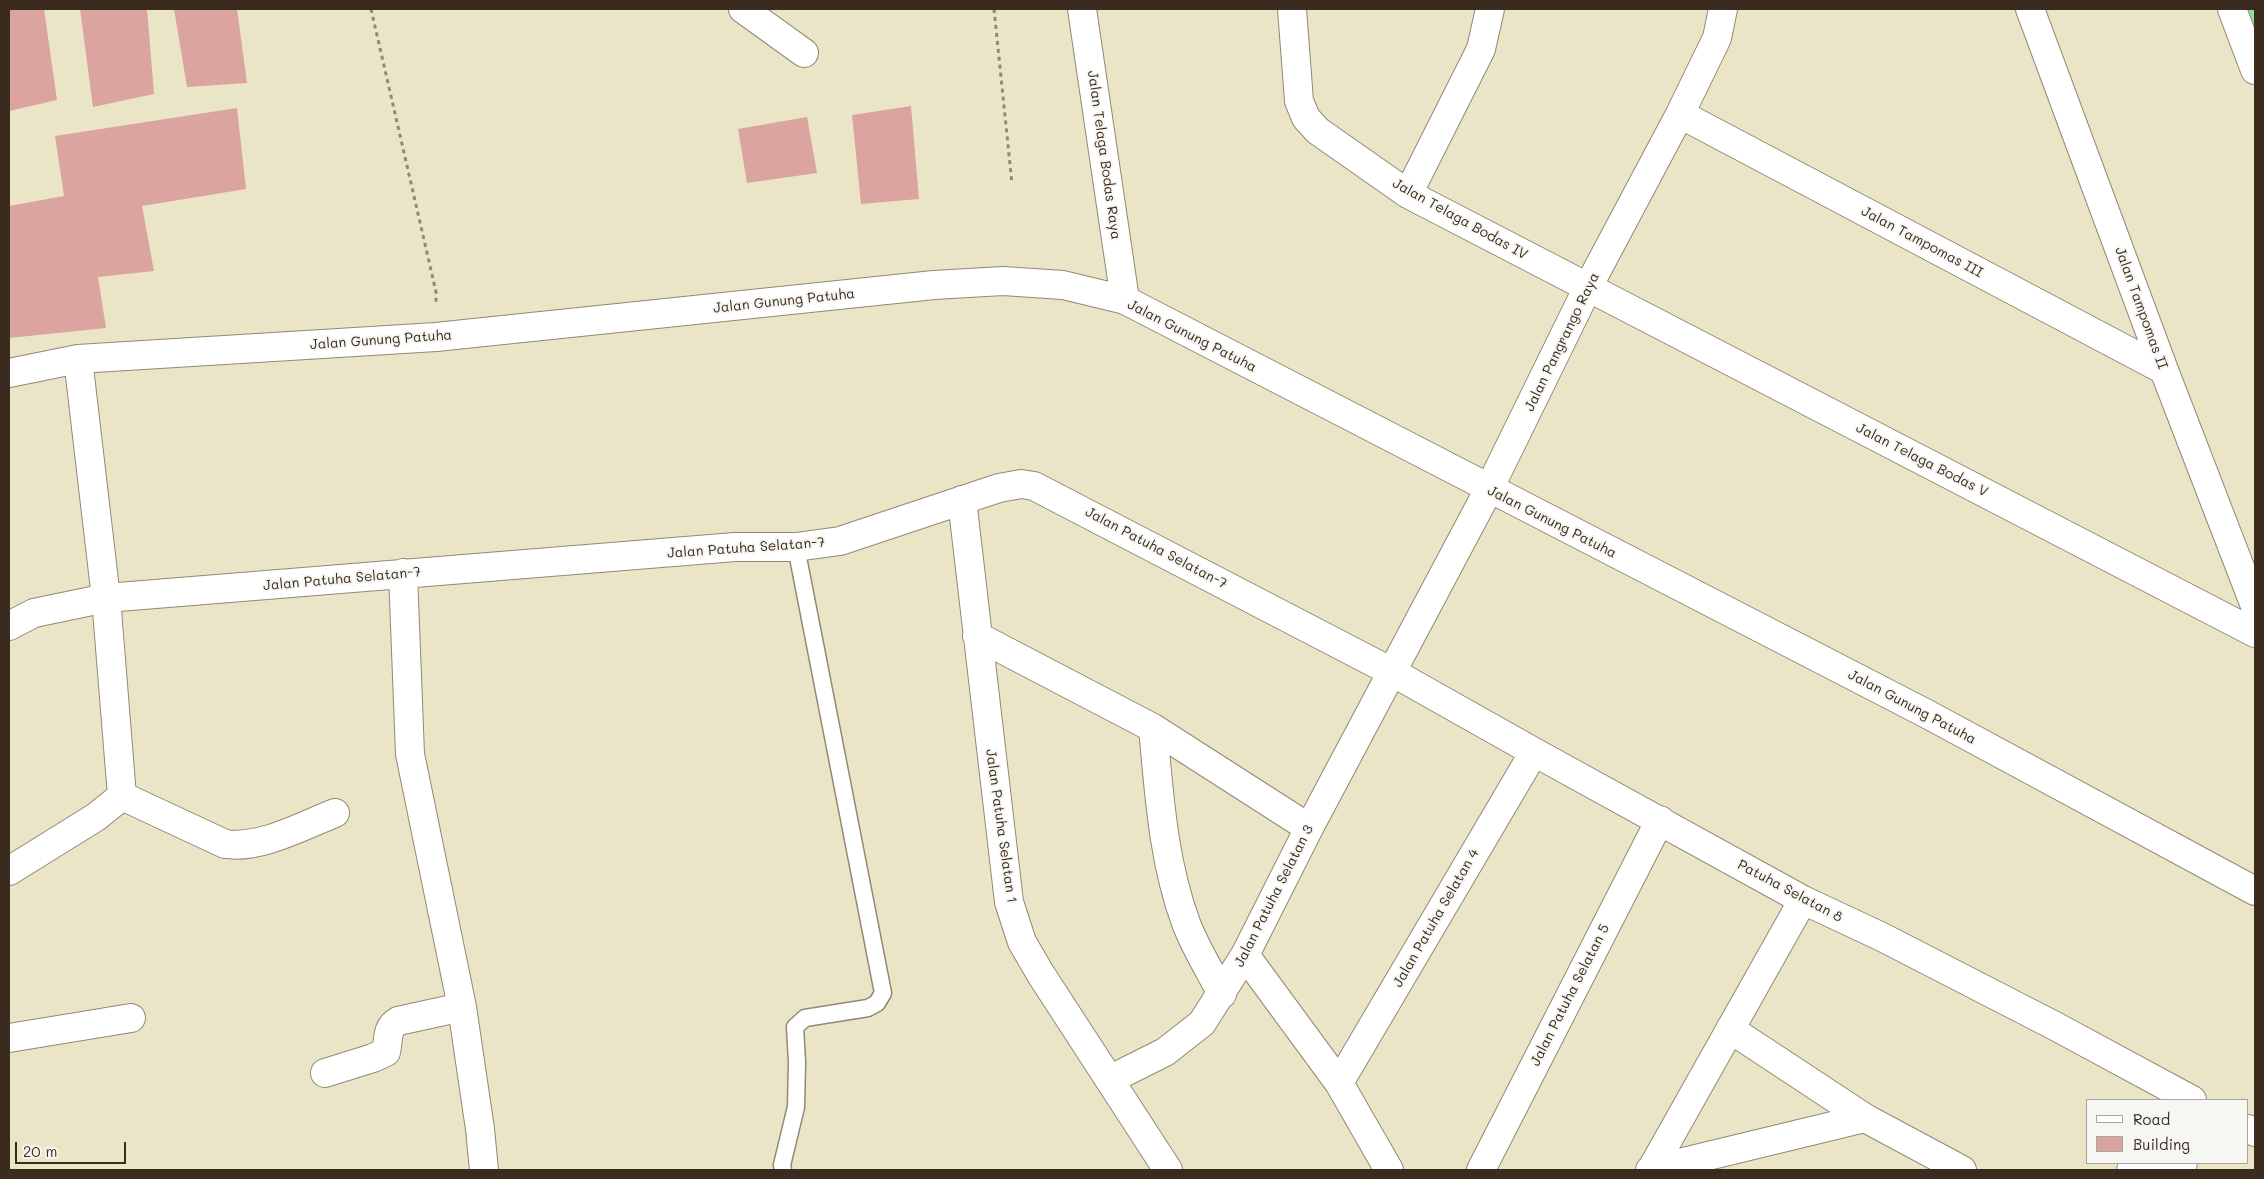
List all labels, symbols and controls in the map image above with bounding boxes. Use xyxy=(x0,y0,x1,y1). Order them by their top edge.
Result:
street label: Jalan Telaga Bodas Raya xyxy=(1084,69,1124,241)
street label: Jalan Telaga Bodas IV xyxy=(1389,175,1531,263)
street label: Jalan Tampomas III xyxy=(1858,203,1986,281)
street label: Jalan Tampomas II xyxy=(2111,245,2171,371)
street label: Jalan Pangrango Raya xyxy=(1521,270,1603,414)
street label: Jalan Gunung Patuha xyxy=(712,285,856,317)
street label: Jalan Gunung Patuha xyxy=(1125,296,1259,376)
street label: Jalan Gunung Patuha xyxy=(309,327,453,353)
street label: Jalan Telaga Bodas V xyxy=(1853,419,1991,501)
street label: Jalan Gunung Patuha xyxy=(1485,482,1619,562)
street label: Jalan Patuha Selatan-7 xyxy=(1082,503,1230,593)
street label: Jalan Patuha Selatan-7 xyxy=(667,534,825,562)
street label: Jalan Patuha Selatan-7 xyxy=(262,564,422,594)
street label: Jalan Gunung Patuha xyxy=(1845,666,1979,748)
street label: Jalan Patuha Selatan 1 xyxy=(982,748,1020,904)
street label: Jalan Patuha Selatan 3 xyxy=(1231,822,1317,970)
street label: Jalan Patuha Selatan 4 xyxy=(1389,846,1483,990)
street label: Patuha Selatan 8 xyxy=(1735,856,1845,926)
street label: Jalan Patuha Selatan 5 xyxy=(1527,921,1613,1069)
legend xyxy=(2086,1099,2249,1164)
text: Road xyxy=(2133,1109,2170,1129)
scale bar xyxy=(18,1132,129,1164)
text: Building xyxy=(2133,1134,2190,1154)
text: 20 m xyxy=(23,1141,57,1161)

